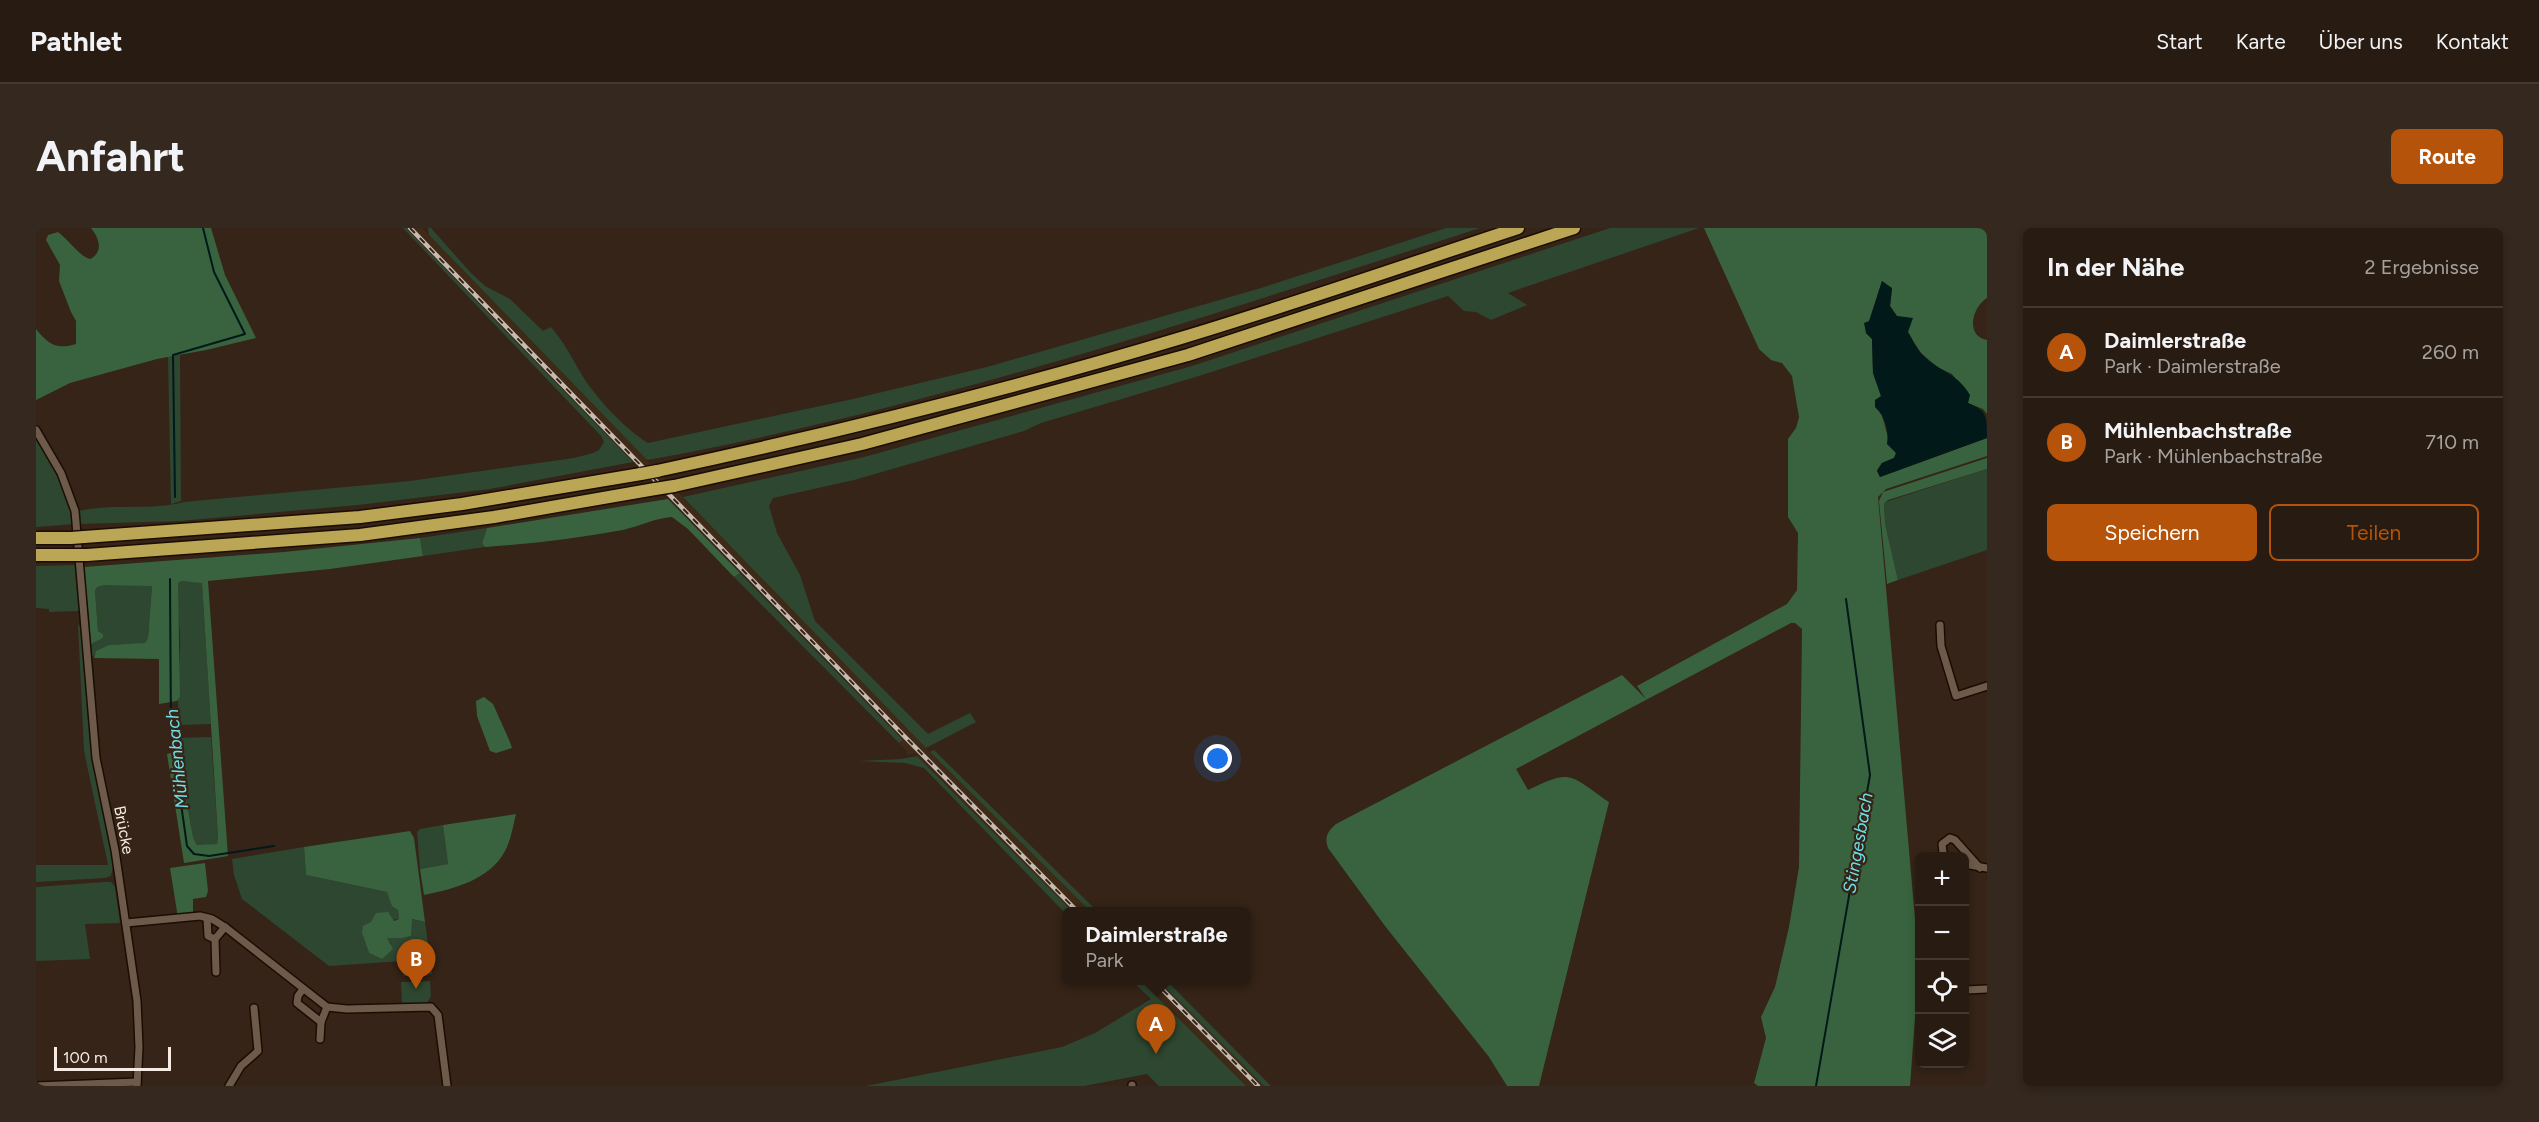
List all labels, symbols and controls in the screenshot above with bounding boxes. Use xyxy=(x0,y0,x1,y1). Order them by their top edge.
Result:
text: Pathlet xyxy=(30,24,122,58)
text: Start xyxy=(2156,29,2203,54)
text: Karte xyxy=(2236,29,2286,54)
text: Über uns xyxy=(2319,29,2403,54)
text: Kontakt xyxy=(2436,29,2509,54)
button: Route xyxy=(2391,129,2503,184)
text: Anfahrt xyxy=(36,131,185,182)
text: In der Nähe xyxy=(2047,251,2184,283)
text: 2 Ergebnisse xyxy=(2365,255,2479,279)
text: Daimlerstraße xyxy=(2104,327,2246,354)
text: A xyxy=(2059,340,2074,364)
text: 260 m xyxy=(2422,340,2479,364)
text: Park · Daimlerstraße xyxy=(2104,354,2281,378)
text: Mühlenbachstraße xyxy=(2104,417,2292,444)
text: B xyxy=(2060,430,2073,454)
text: 710 m xyxy=(2425,430,2479,454)
text: Park · Mühlenbachstraße xyxy=(2104,444,2323,468)
button: Speichern xyxy=(2047,504,2257,561)
button: Teilen xyxy=(2269,504,2479,561)
water label: Mühlenbach xyxy=(161,708,193,810)
your location xyxy=(1203,744,1232,773)
water label: Stingesbach xyxy=(1838,791,1878,895)
street label: Brücke xyxy=(110,804,138,856)
map controls xyxy=(1915,852,1969,1068)
button: + xyxy=(1915,852,1969,906)
button: − xyxy=(1915,906,1969,960)
popup xyxy=(1062,907,1251,985)
text: Daimlerstraße xyxy=(1085,921,1228,948)
pin: B xyxy=(396,940,436,989)
text: Park xyxy=(1085,948,1123,972)
button: locate xyxy=(1915,960,1969,1014)
pin: A xyxy=(1136,1004,1176,1054)
button: layers xyxy=(1915,1014,1969,1068)
scale bar xyxy=(54,1044,171,1072)
text: 100 m xyxy=(63,1048,108,1067)

